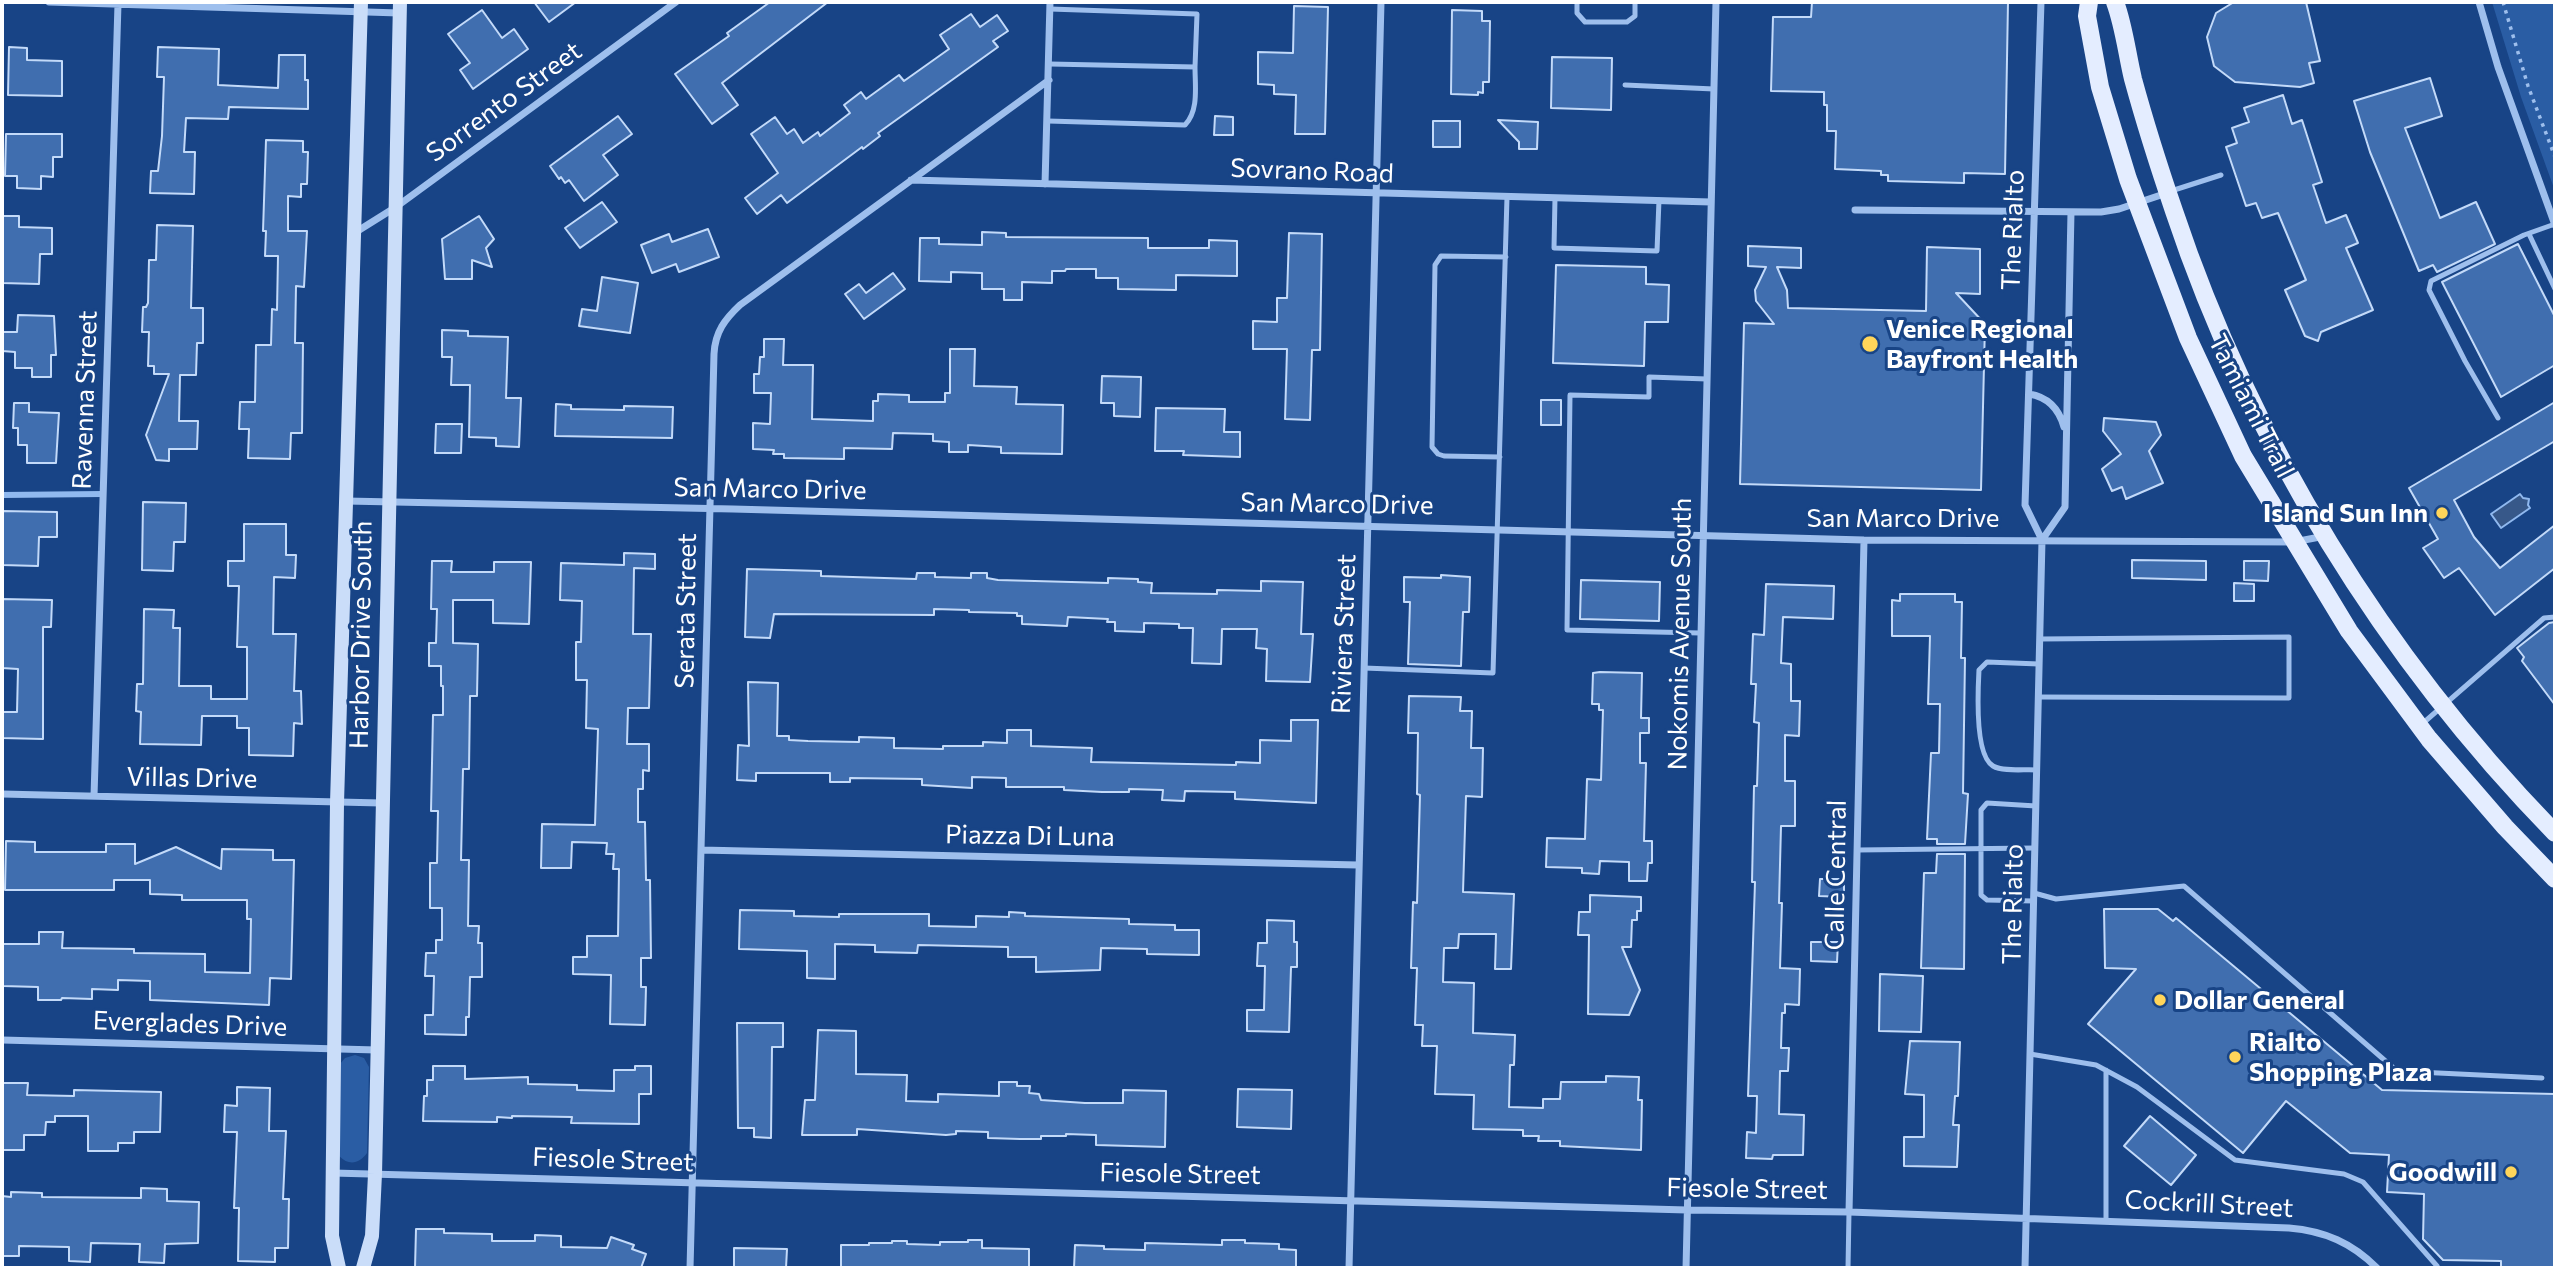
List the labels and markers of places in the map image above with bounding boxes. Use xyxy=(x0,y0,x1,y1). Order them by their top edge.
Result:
place label: Venice Regional Bayfront Health xyxy=(1886,313,2078,374)
marker: Venice Regional Bayfront Health xyxy=(1860,334,1880,354)
place label: Island Sun Inn xyxy=(2263,497,2428,529)
marker: Island Sun Inn xyxy=(2434,505,2450,521)
place label: Dollar General xyxy=(2174,984,2345,1016)
marker: Dollar General xyxy=(2152,992,2168,1008)
place label: Rialto Shopping Plaza xyxy=(2249,1026,2432,1088)
marker: Rialto Shopping Plaza xyxy=(2227,1049,2243,1065)
place label: Goodwill xyxy=(2389,1156,2497,1188)
marker: Goodwill xyxy=(2503,1164,2519,1180)

